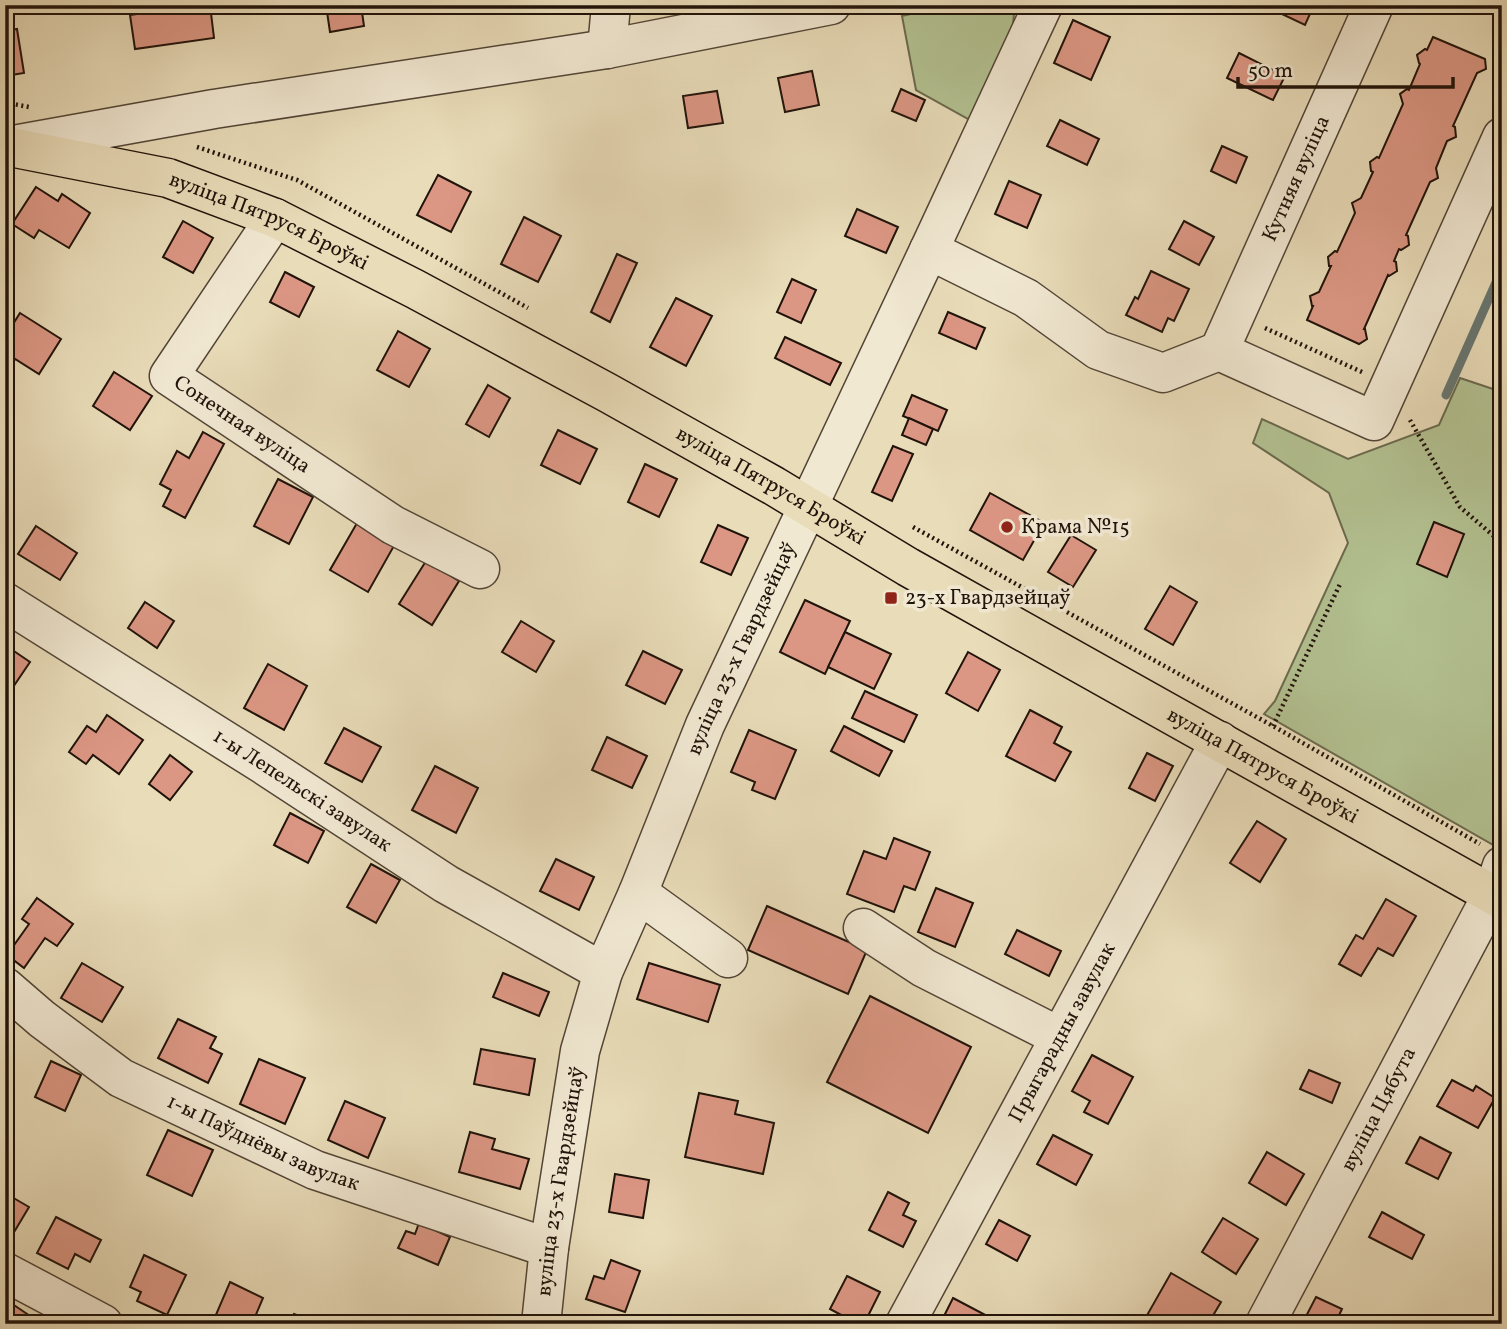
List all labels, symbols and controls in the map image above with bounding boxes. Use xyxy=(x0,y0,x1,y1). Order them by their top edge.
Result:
scale bar xyxy=(1238,46,1453,90)
text: 50 m xyxy=(1248,57,1293,86)
street label: Кутняя вуліца xyxy=(1255,111,1337,246)
street label: вуліца Пятруся Броўкі xyxy=(165,165,374,278)
street label: Сонечная вуліца xyxy=(168,368,316,481)
street label: вуліца Пятруся Броўкі xyxy=(670,419,871,553)
place label: Крама №15 xyxy=(1021,513,1130,542)
marker: Крама №15 xyxy=(999,519,1015,535)
street label: вуліца 23-х Гвардзейцаў xyxy=(680,537,804,759)
place label: 23-х Гвардзейцаў xyxy=(905,584,1071,613)
marker: 23-х Гвардзейцаў xyxy=(883,590,899,606)
street label: вуліца Пятруся Броўкі xyxy=(1162,701,1364,831)
street label: 1-ы Лепельскі завулак xyxy=(207,722,397,859)
street label: Прыгарадны завулак xyxy=(1002,937,1123,1128)
street label: вуліца Цябута xyxy=(1334,1042,1423,1177)
street label: вуліца 23-х Гвардзейцаў xyxy=(530,1064,592,1298)
street label: 1-ы Паўднёвы завулак xyxy=(162,1087,363,1198)

